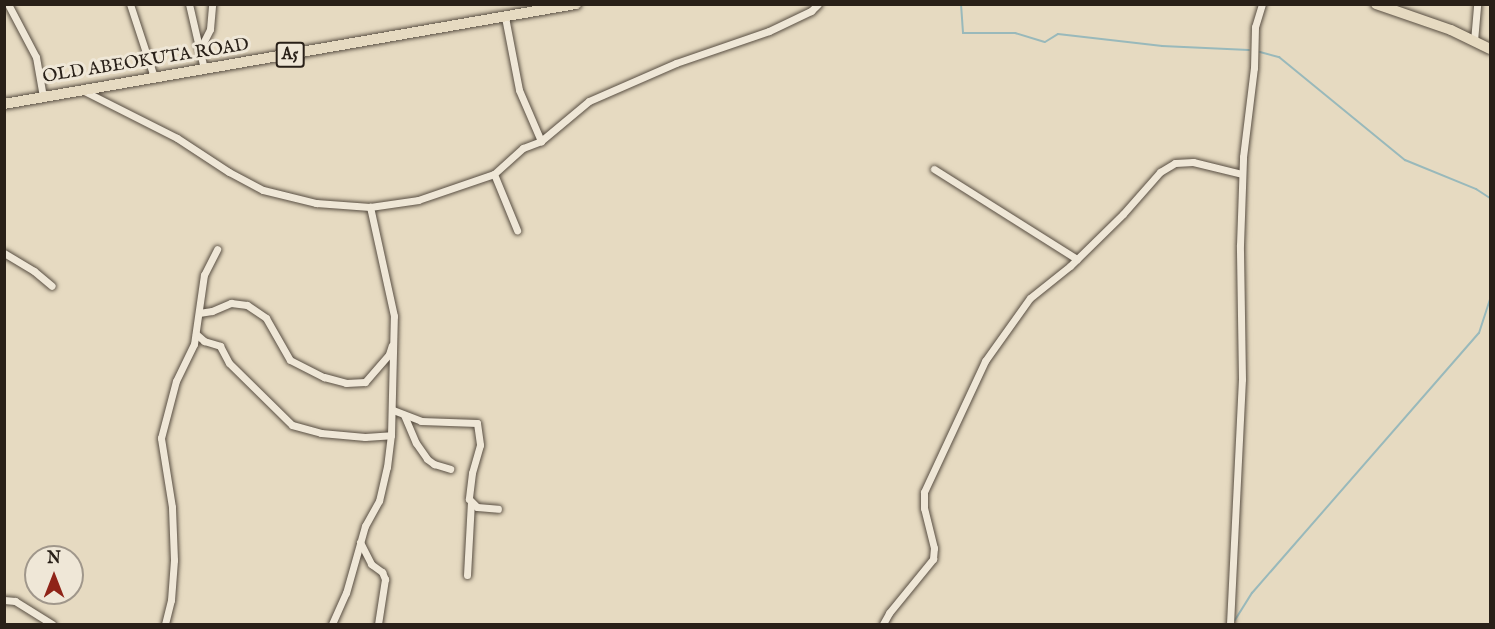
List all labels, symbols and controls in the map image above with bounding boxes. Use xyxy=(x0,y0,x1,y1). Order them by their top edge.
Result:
street label: OLD ABEOKUTA ROAD xyxy=(41,35,251,89)
road number: A5 xyxy=(275,42,305,68)
north arrow xyxy=(24,545,84,605)
text: N xyxy=(47,549,61,569)

